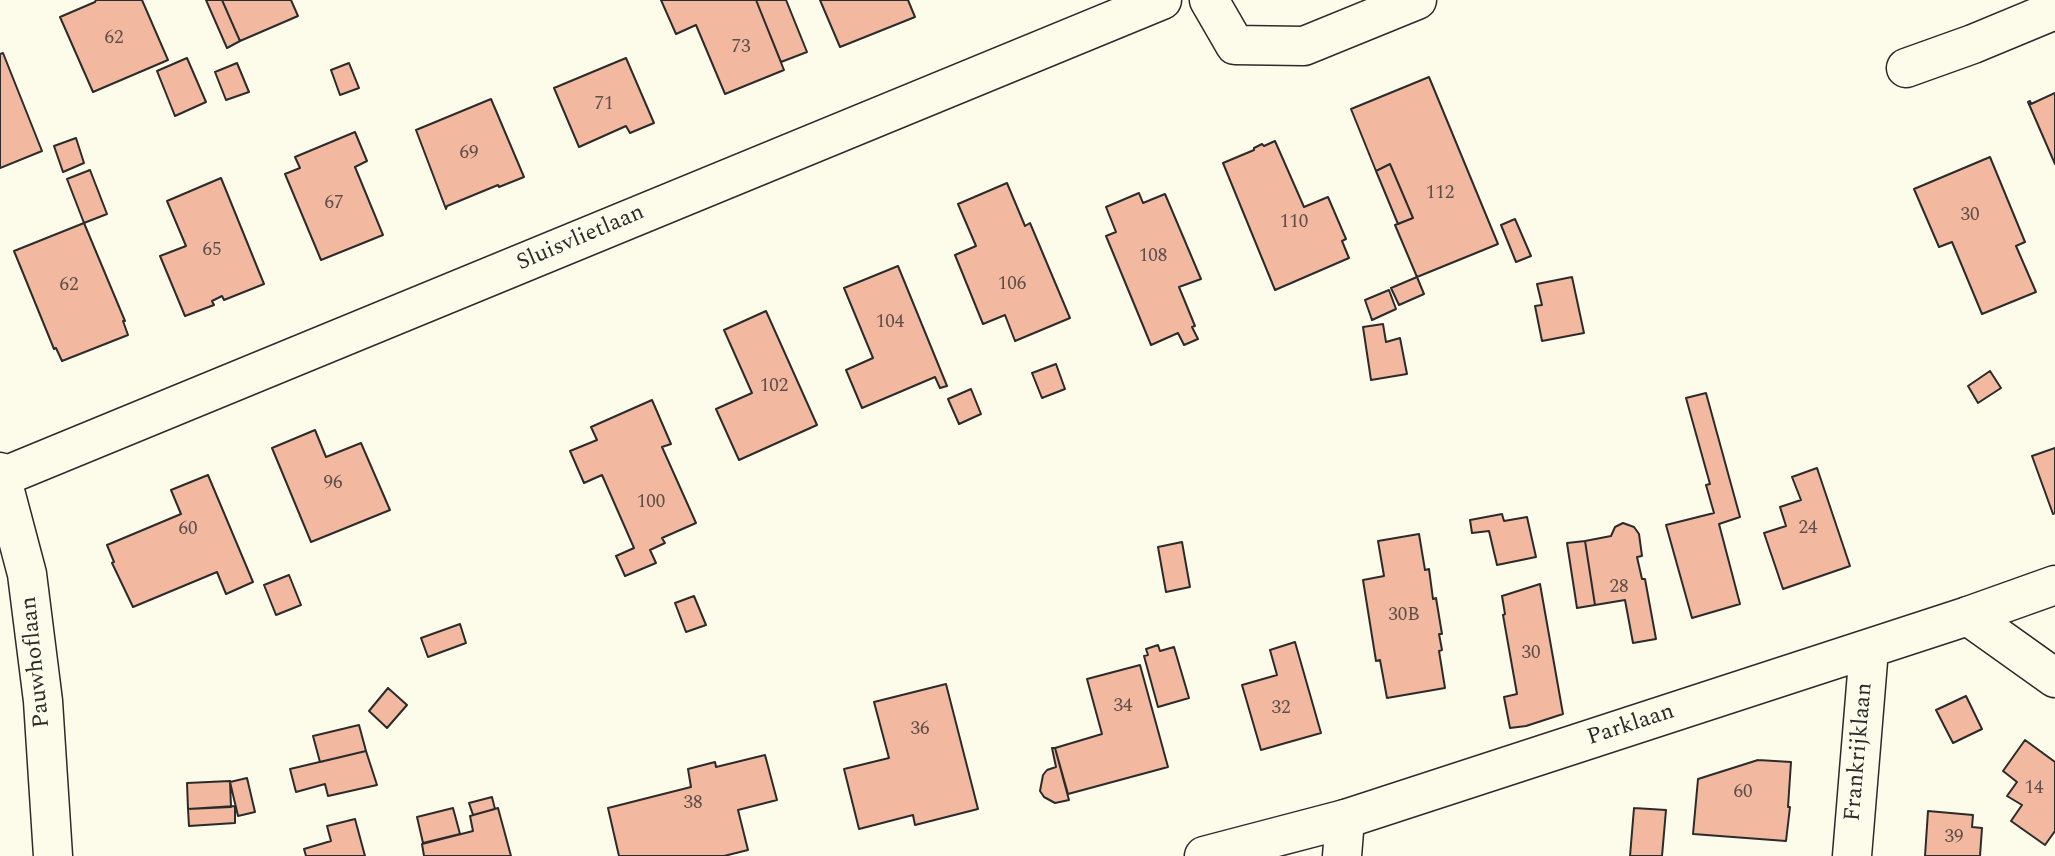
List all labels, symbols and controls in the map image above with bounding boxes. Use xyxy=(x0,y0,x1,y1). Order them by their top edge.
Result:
house number: 62 xyxy=(105,28,123,50)
house number: 73 xyxy=(732,37,750,59)
house number: 71 xyxy=(595,94,613,116)
house number: 69 xyxy=(460,143,478,165)
house number: 112 xyxy=(1426,183,1454,205)
house number: 67 xyxy=(325,193,343,215)
street label: Sluisvlietlaan xyxy=(513,200,649,278)
house number: 30 xyxy=(1961,205,1979,227)
house number: 110 xyxy=(1280,212,1308,234)
house number: 65 xyxy=(203,240,221,262)
house number: 108 xyxy=(1139,246,1167,268)
house number: 106 xyxy=(998,274,1026,296)
house number: 62 xyxy=(60,275,78,297)
house number: 104 xyxy=(876,312,904,334)
house number: 102 xyxy=(760,376,788,398)
house number: 96 xyxy=(324,473,342,495)
house number: 100 xyxy=(637,492,665,514)
house number: 24 xyxy=(1799,518,1817,540)
house number: 60 xyxy=(179,519,197,541)
house number: 28 xyxy=(1610,577,1628,599)
street label: Pauwhoflaan xyxy=(16,595,58,729)
house number: 30B xyxy=(1388,605,1420,627)
house number: 30 xyxy=(1522,643,1540,665)
street label: Frankrijklaan xyxy=(1840,682,1880,822)
house number: 34 xyxy=(1114,696,1132,718)
house number: 32 xyxy=(1272,698,1290,720)
street label: Parklaan xyxy=(1584,699,1678,753)
house number: 36 xyxy=(911,719,929,741)
house number: 14 xyxy=(2025,778,2043,800)
house number: 60 xyxy=(1734,782,1752,804)
house number: 38 xyxy=(684,793,702,815)
house number: 39 xyxy=(1945,827,1963,849)

